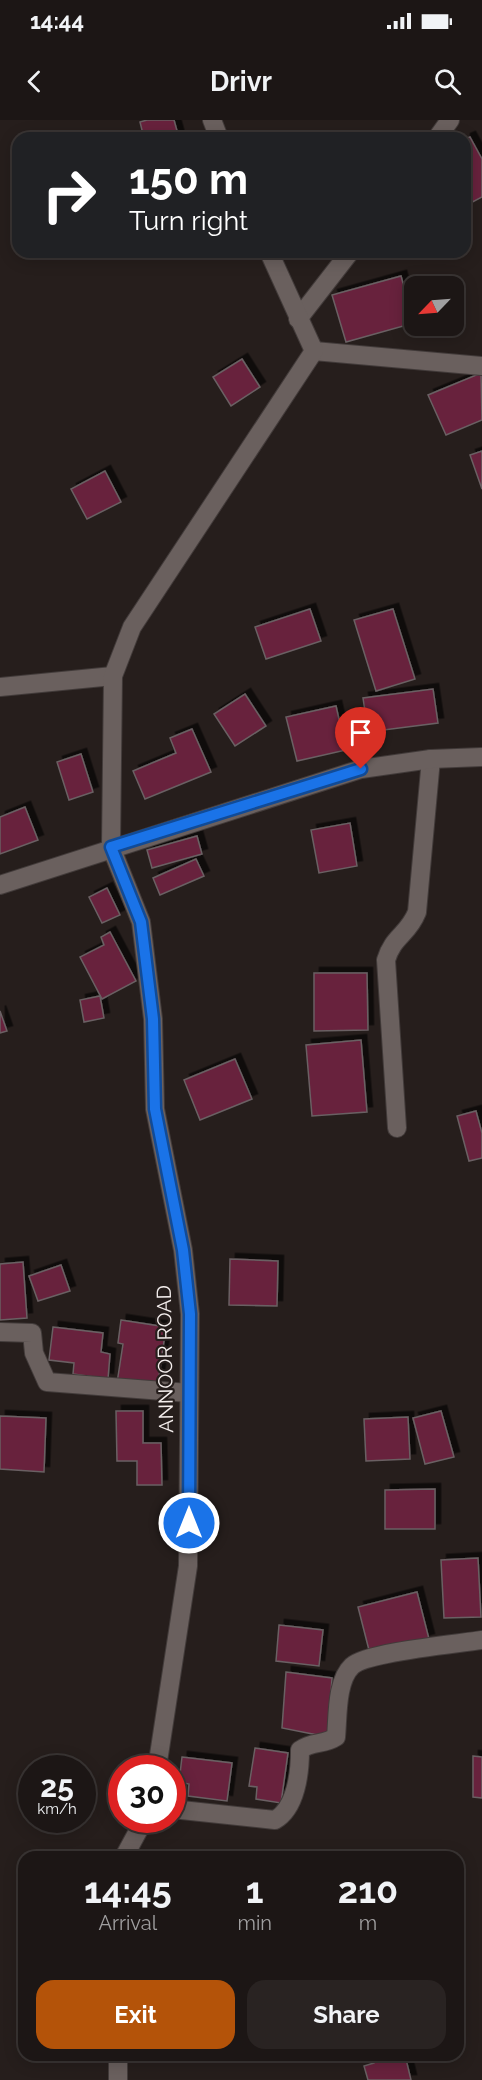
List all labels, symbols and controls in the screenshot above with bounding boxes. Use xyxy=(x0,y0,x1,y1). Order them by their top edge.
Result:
text: 14:44 xyxy=(30,8,84,34)
icon: back xyxy=(18,65,51,98)
icon: search xyxy=(431,65,464,98)
text: Drivr xyxy=(210,66,272,97)
text: 150 m xyxy=(129,155,248,204)
icon: right xyxy=(30,156,108,234)
text: Turn right xyxy=(129,205,248,236)
north arrow xyxy=(404,276,464,336)
map controls xyxy=(404,276,464,336)
pin xyxy=(335,707,386,769)
icon: arrive xyxy=(344,716,377,749)
street label: ANNOOR ROAD xyxy=(152,1285,178,1433)
position arrow xyxy=(157,1491,221,1555)
speed limit sign: 30 xyxy=(108,1755,186,1833)
text: 25 xyxy=(40,1769,74,1804)
text: km/h xyxy=(37,1800,77,1818)
text: 14:45 xyxy=(84,1869,172,1911)
text: 1 xyxy=(246,1869,264,1911)
text: 210 xyxy=(338,1869,398,1911)
text: Arrival xyxy=(98,1911,157,1935)
text: min xyxy=(238,1911,272,1935)
text: m xyxy=(359,1911,377,1935)
button: Exit xyxy=(36,1980,235,2049)
button: Share xyxy=(247,1980,446,2049)

